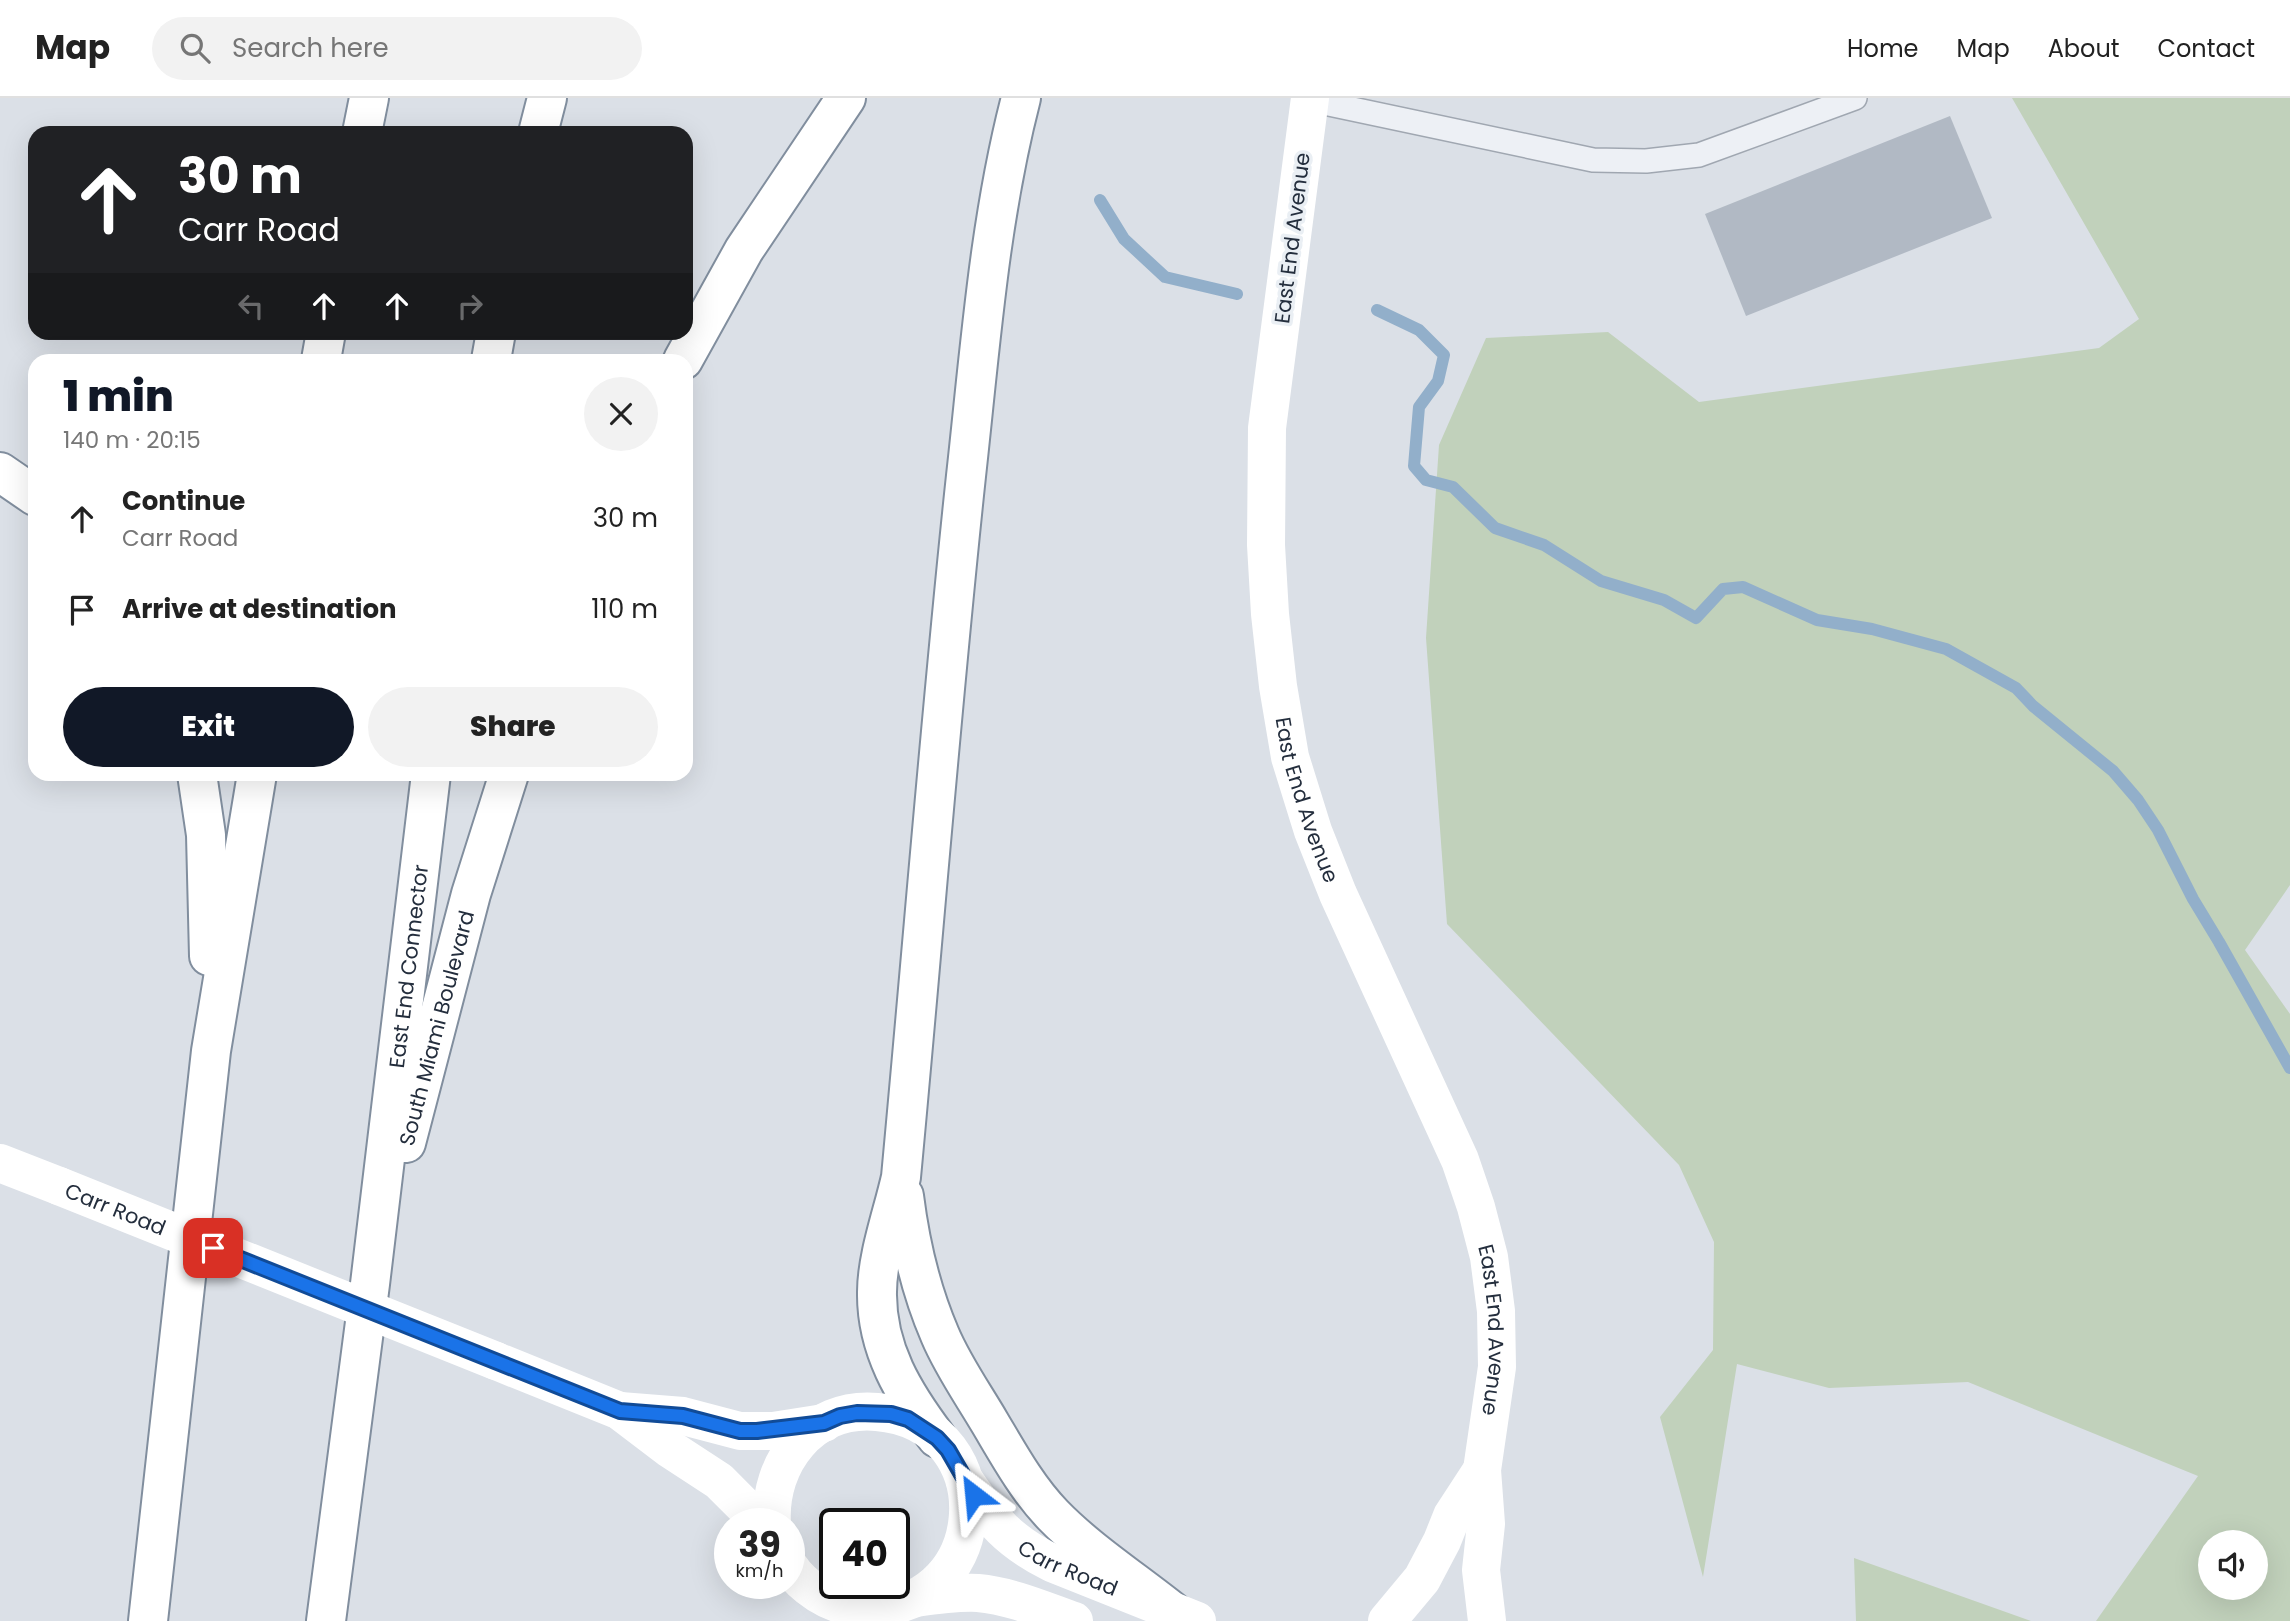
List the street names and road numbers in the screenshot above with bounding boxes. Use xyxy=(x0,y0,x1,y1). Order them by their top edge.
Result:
street label: East End Avenue xyxy=(1267,151,1317,325)
street label: East End Avenue xyxy=(1269,715,1346,887)
street label: East End Connector xyxy=(381,863,435,1069)
street label: South Miami Boulevard xyxy=(391,907,481,1149)
street label: Carr Road xyxy=(61,1175,170,1242)
street label: East End Avenue xyxy=(1472,1241,1512,1418)
street label: Carr Road xyxy=(1012,1532,1122,1602)

